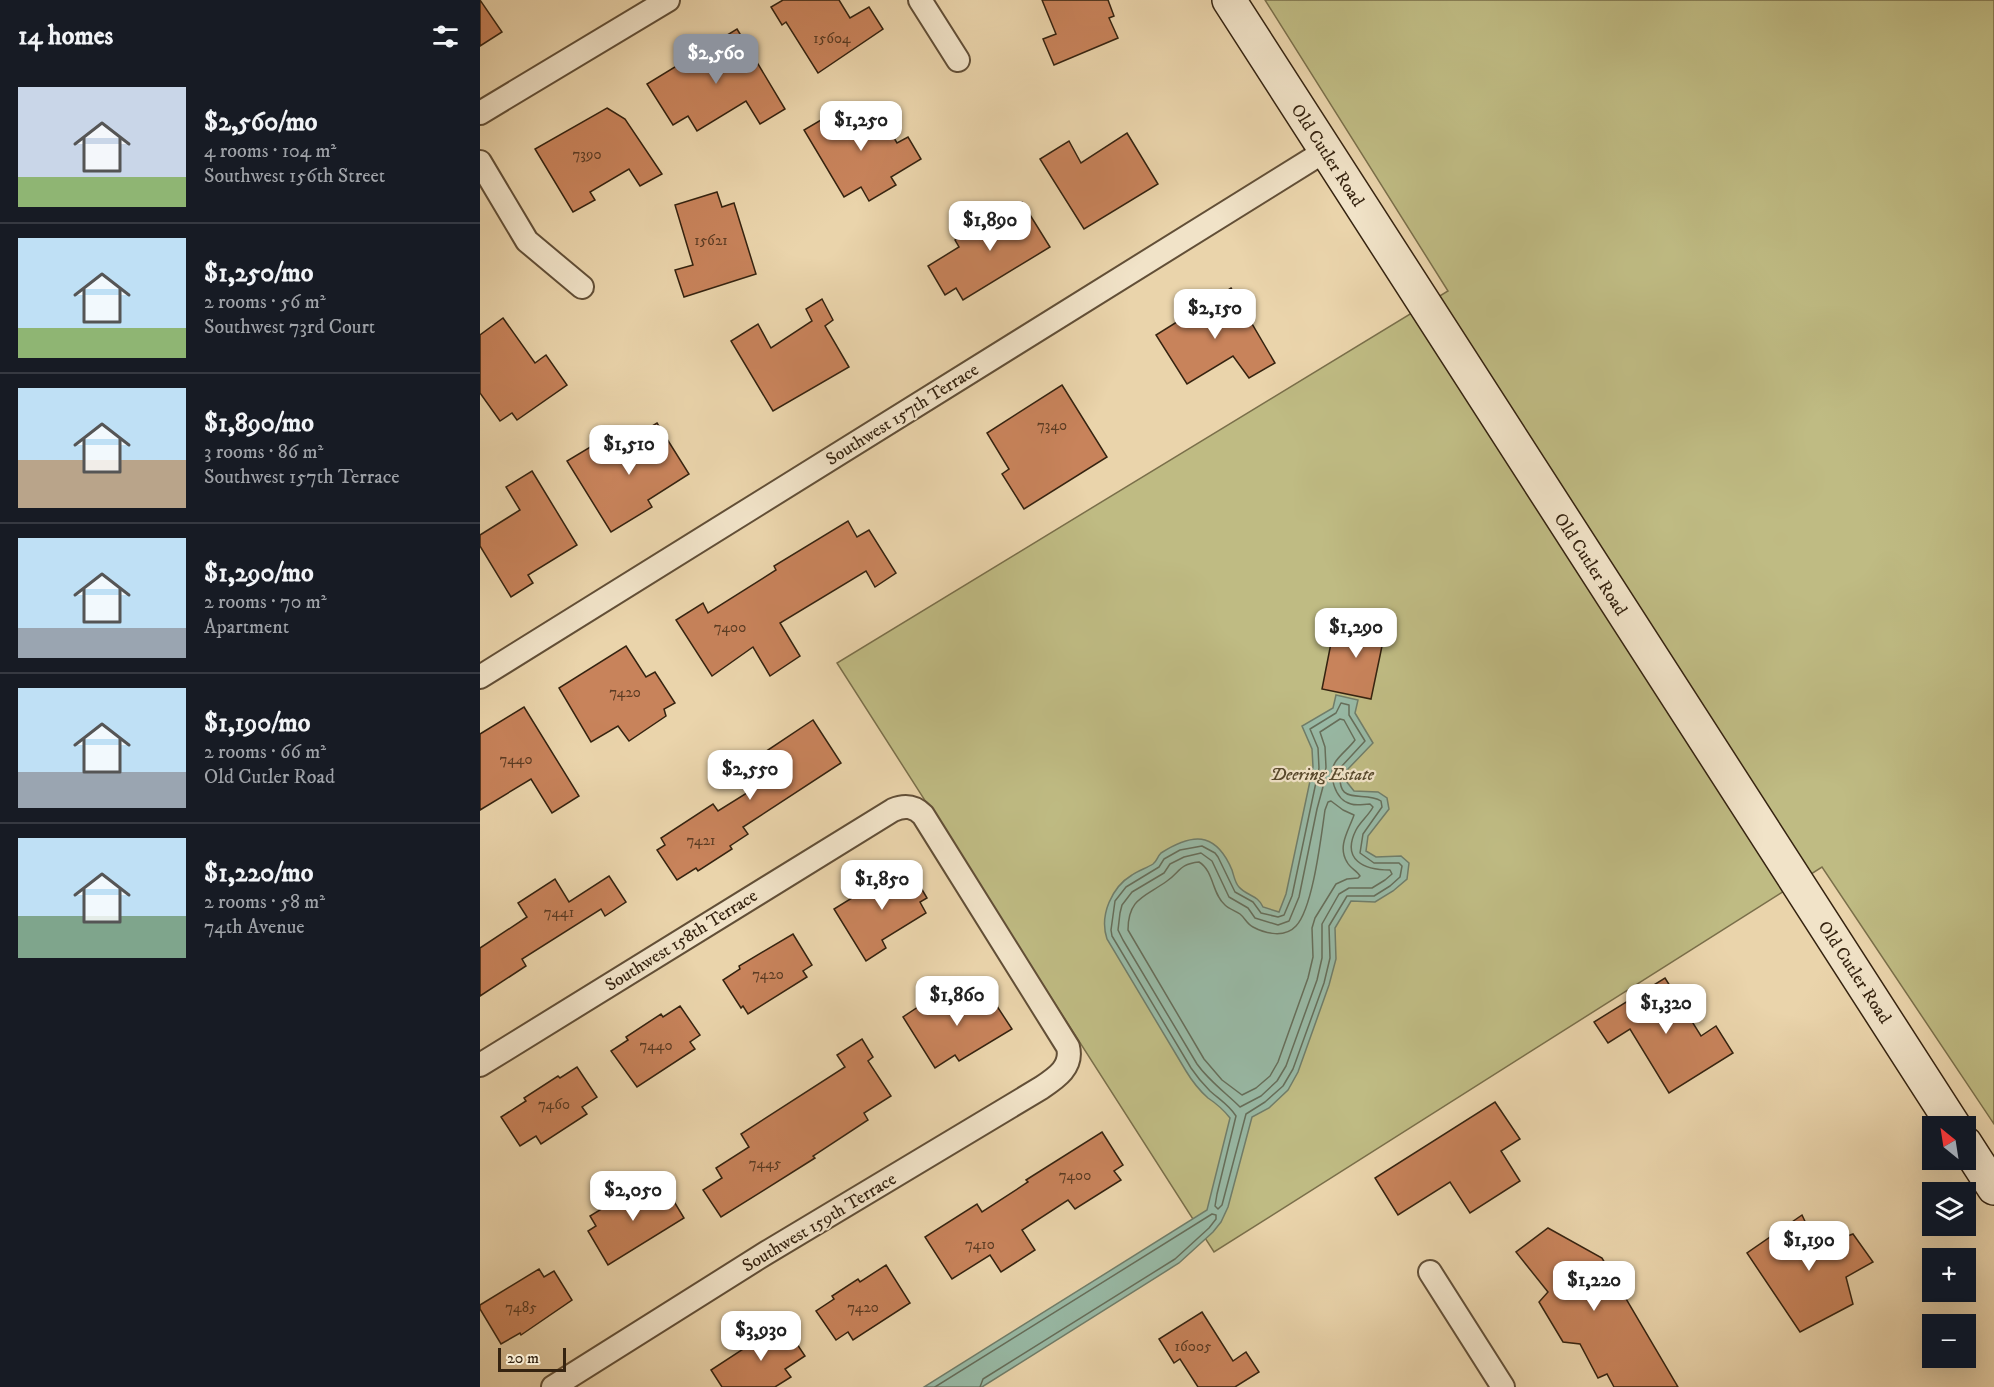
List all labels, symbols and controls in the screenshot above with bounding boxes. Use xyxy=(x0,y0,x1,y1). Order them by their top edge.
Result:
text: 14 homes xyxy=(18,20,113,53)
icon: filters xyxy=(429,20,462,53)
house number: 15604 xyxy=(813,29,851,48)
pin: $2,560 xyxy=(667,34,765,85)
text: $2,560 xyxy=(687,41,745,66)
street label: Old Cutler Road xyxy=(1286,100,1369,211)
pin: $1,250 xyxy=(812,101,910,152)
text: $2,560/mo xyxy=(204,106,317,139)
text: $1,250 xyxy=(834,108,888,133)
icon: home xyxy=(66,111,138,183)
text: 4 rooms · 104 m² xyxy=(204,139,336,164)
house number: 7390 xyxy=(572,145,602,164)
text: Southwest 156th Street xyxy=(204,164,385,189)
pin: $1,890 xyxy=(941,201,1039,252)
text: $1,890 xyxy=(963,208,1017,233)
house number: 15621 xyxy=(694,231,728,250)
text: $1,250/mo xyxy=(204,257,313,290)
icon: home xyxy=(66,262,138,334)
pin: $2,150 xyxy=(1166,289,1264,340)
text: 2 rooms · 56 m² xyxy=(204,290,326,315)
text: $2,150 xyxy=(1188,296,1242,321)
text: Southwest 73rd Court xyxy=(204,315,375,340)
street label: Southwest 157th Terrace xyxy=(822,359,983,471)
text: $1,890/mo xyxy=(204,407,314,440)
icon: home xyxy=(66,412,138,484)
house number: 7340 xyxy=(1037,416,1067,435)
pin: $1,510 xyxy=(580,425,678,476)
text: $1,510 xyxy=(603,432,655,457)
text: 3 rooms · 86 m² xyxy=(204,440,323,465)
text: Southwest 157th Terrace xyxy=(204,465,400,490)
street label: Old Cutler Road xyxy=(1549,509,1632,620)
text: $1,290/mo xyxy=(204,557,314,590)
icon: home xyxy=(66,562,138,634)
text: 2 rooms · 70 m² xyxy=(204,590,327,615)
pin: $1,290 xyxy=(1307,608,1405,659)
text: Apartment xyxy=(204,615,289,640)
text: $1,290 xyxy=(1329,615,1383,640)
house number: 7400 xyxy=(714,618,746,637)
house number: 7420 xyxy=(609,683,641,702)
text: $1,190/mo xyxy=(204,707,310,740)
icon: home xyxy=(66,712,138,784)
text: 2 rooms · 66 m² xyxy=(204,740,326,765)
house number: 7440 xyxy=(500,750,533,769)
pin: $2,550 xyxy=(701,750,799,801)
text: $2,550 xyxy=(722,757,778,782)
park label: Deering Estate xyxy=(1270,764,1375,786)
text: Old Cutler Road xyxy=(204,765,335,790)
house number: 7421 xyxy=(686,831,716,850)
text: $1,220/mo xyxy=(204,857,313,890)
pin: $1,850 xyxy=(833,860,931,911)
icon: home xyxy=(66,862,138,934)
text: $1,850 xyxy=(855,867,909,892)
street label: Southwest 158th Terrace xyxy=(601,885,762,997)
text: 2 rooms · 58 m² xyxy=(204,890,325,915)
house number: 7441 xyxy=(544,903,574,922)
text: 74th Avenue xyxy=(204,915,305,940)
street label: Old Cutler Road xyxy=(1813,917,1896,1028)
house number: 7420 xyxy=(752,965,784,984)
pin: $1,860 xyxy=(908,976,1006,1027)
text: $1,860 xyxy=(930,983,984,1008)
pin: $1,320 xyxy=(1617,984,1715,1035)
text: $1,320 xyxy=(1640,991,1692,1016)
house number: 7440 xyxy=(640,1036,673,1055)
house number: 7460 xyxy=(538,1095,570,1114)
north arrow xyxy=(1922,1116,1976,1170)
map controls xyxy=(1922,1116,1976,1368)
house number: 7445 xyxy=(749,1154,782,1173)
house number: 7400 xyxy=(1059,1166,1091,1185)
street label: Southwest 159th Terrace xyxy=(739,1168,900,1277)
pin: $2,050 xyxy=(584,1171,682,1222)
text: $2,050 xyxy=(604,1178,662,1203)
button: layers xyxy=(1922,1182,1976,1236)
pin: $1,190 xyxy=(1760,1221,1858,1272)
text: $1,190 xyxy=(1783,1228,1835,1253)
house number: 7410 xyxy=(965,1235,995,1254)
button: + xyxy=(1922,1248,1976,1302)
pin: $1,220 xyxy=(1545,1261,1643,1312)
text: $1,220 xyxy=(1567,1268,1621,1293)
house number: 7485 xyxy=(505,1298,537,1317)
house number: 7420 xyxy=(847,1298,879,1317)
pin: $3,930 xyxy=(712,1311,810,1362)
button: − xyxy=(1922,1314,1976,1368)
text: $3,930 xyxy=(735,1318,787,1343)
house number: 16005 xyxy=(1175,1337,1212,1356)
scale bar xyxy=(498,1345,566,1372)
text: 20 m xyxy=(507,1348,539,1368)

